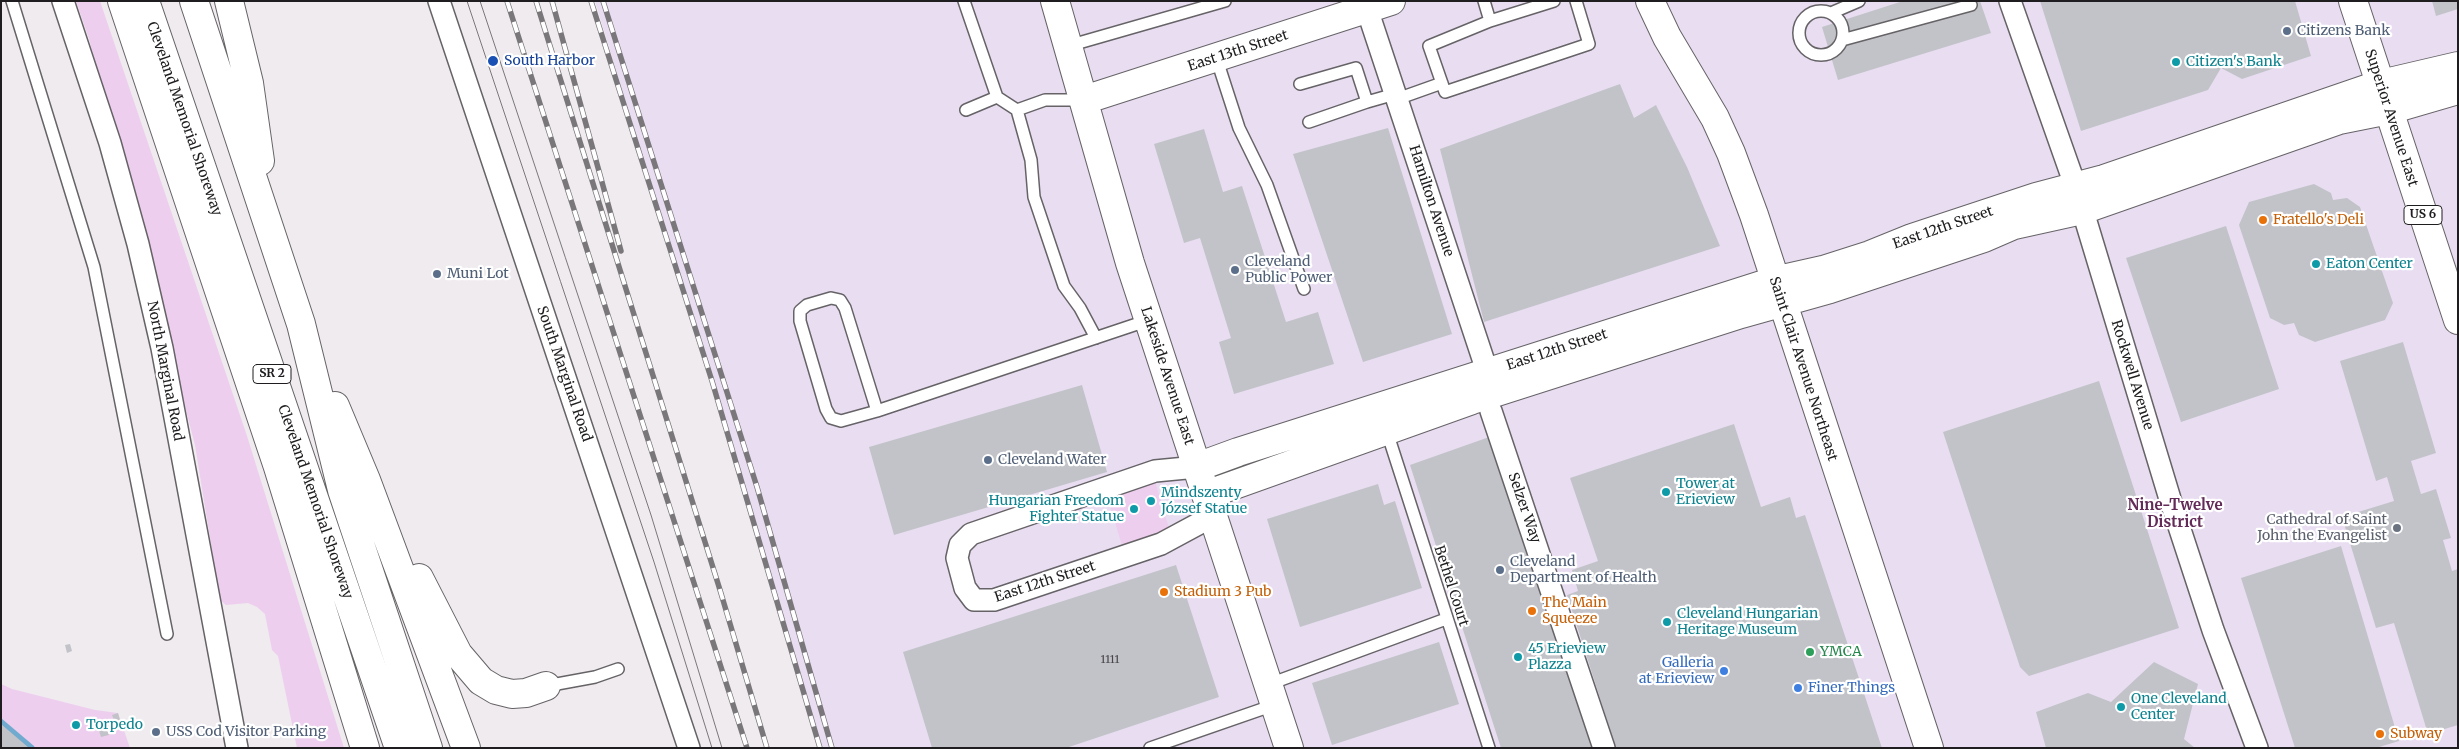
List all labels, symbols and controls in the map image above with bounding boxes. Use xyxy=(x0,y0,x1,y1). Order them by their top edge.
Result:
street label: Cleveland Memorial Shoreway xyxy=(143,20,225,218)
place label: Citizens Bank xyxy=(2297,23,2390,39)
marker: Citizens Bank xyxy=(2281,25,2293,37)
street label: East 13th Street xyxy=(1186,27,1290,75)
street label: Superior Avenue East xyxy=(2361,47,2421,189)
place label: South Harbor xyxy=(504,53,595,69)
marker: South Harbor xyxy=(486,54,500,68)
place label: Citizen's Bank xyxy=(2186,54,2282,70)
marker: Citizen's Bank xyxy=(2170,56,2182,68)
street label: Hamilton Avenue xyxy=(1405,143,1457,259)
street label: East 12th Street xyxy=(1891,203,1995,253)
road number: US 6 xyxy=(2404,206,2442,224)
place label: Fratello's Deli xyxy=(2273,212,2364,228)
marker: Fratello's Deli xyxy=(2257,214,2269,226)
place label: Cleveland Public Power xyxy=(1245,254,1332,286)
place label: Eaton Center xyxy=(2326,256,2413,272)
marker: Eaton Center xyxy=(2310,258,2322,270)
marker: Cleveland Public Power xyxy=(1229,264,1241,276)
place label: Muni Lot xyxy=(447,266,509,282)
marker: Muni Lot xyxy=(431,268,443,280)
street label: Saint Clair Avenue Northeast xyxy=(1765,275,1841,463)
street label: North Marginal Road xyxy=(143,300,187,442)
street label: South Marginal Road xyxy=(533,304,595,444)
street label: Lakeside Avenue East xyxy=(1137,305,1197,447)
street label: Rockwell Avenue xyxy=(2107,318,2157,432)
street label: East 12th Street xyxy=(1505,326,1609,374)
road number: SR 2 xyxy=(253,364,291,384)
street label: Cleveland Memorial Shoreway xyxy=(274,403,356,601)
place label: Cleveland Water xyxy=(998,452,1106,468)
marker: Cleveland Water xyxy=(982,454,994,466)
street label: Selzer Way xyxy=(1504,471,1544,545)
place label: Tower at Erieview xyxy=(1676,476,1735,508)
place label: Mindszenty József Statue xyxy=(1161,485,1247,518)
marker: Tower at Erieview xyxy=(1660,486,1672,498)
place label: Hungarian Freedom Fighter Statue xyxy=(989,493,1124,526)
marker: Mindszenty József Statue xyxy=(1145,495,1157,507)
district label: Nine-Twelve District xyxy=(2127,497,2223,532)
marker: Hungarian Freedom Fighter Statue xyxy=(1128,503,1140,515)
place label: Cathedral of Saint John the Evangelist xyxy=(2257,512,2387,544)
marker: Cathedral of Saint John the Evangelist xyxy=(2391,522,2403,534)
street label: Bethel Court xyxy=(1430,543,1472,629)
place label: Cleveland Department of Health xyxy=(1510,554,1657,586)
street label: East 12th Street xyxy=(993,558,1097,606)
marker: Cleveland Department of Health xyxy=(1494,564,1506,576)
place label: Stadium 3 Pub xyxy=(1174,584,1271,600)
marker: Stadium 3 Pub xyxy=(1158,586,1170,598)
place label: The Main Squeeze xyxy=(1542,595,1607,628)
marker: The Main Squeeze xyxy=(1526,605,1538,617)
place label: Cleveland Hungarian Heritage Museum xyxy=(1677,606,1818,638)
marker: Cleveland Hungarian Heritage Museum xyxy=(1661,616,1673,628)
place label: 45 Erieview Plazza xyxy=(1528,641,1606,674)
place label: YMCA xyxy=(1820,644,1862,660)
marker: YMCA xyxy=(1804,646,1816,658)
marker: 45 Erieview Plazza xyxy=(1512,651,1524,663)
house number: 1111 xyxy=(1101,653,1119,667)
place label: Galleria at Erieview xyxy=(1639,655,1714,688)
marker: Galleria at Erieview xyxy=(1718,665,1730,677)
place label: Finer Things xyxy=(1808,680,1895,696)
marker: Finer Things xyxy=(1792,682,1804,694)
place label: One Cleveland Center xyxy=(2131,691,2227,724)
marker: One Cleveland Center xyxy=(2115,701,2127,713)
place label: Torpedo xyxy=(86,717,143,733)
marker: Torpedo xyxy=(70,719,82,731)
place label: USS Cod Visitor Parking xyxy=(166,724,326,740)
marker: USS Cod Visitor Parking xyxy=(150,726,162,738)
place label: Subway xyxy=(2390,726,2442,742)
marker: Subway xyxy=(2374,728,2386,740)

